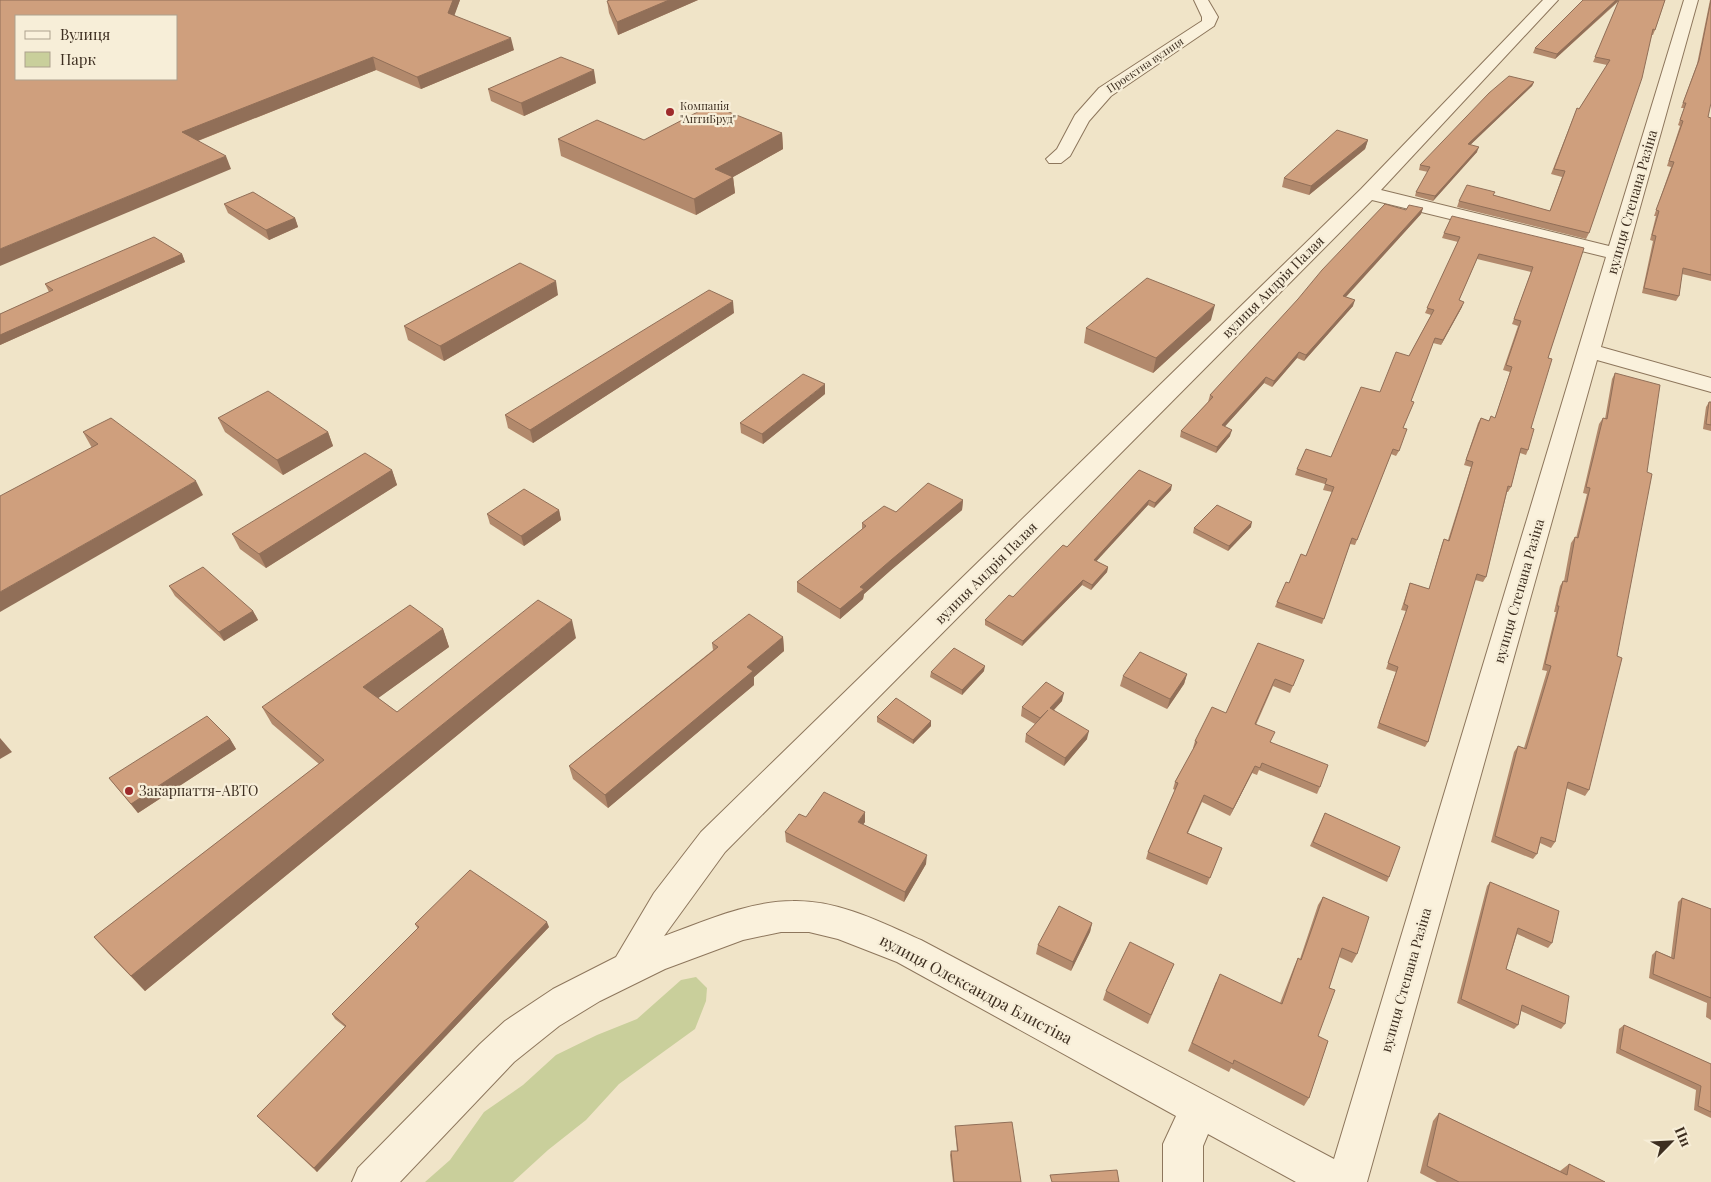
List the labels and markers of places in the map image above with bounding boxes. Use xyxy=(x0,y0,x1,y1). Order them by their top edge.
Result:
place label: Компанія "АнтиБруд" xyxy=(680,98,736,126)
marker: Компанія "АнтиБруд" xyxy=(664,106,676,118)
place label: Закарпаття-АВТО xyxy=(139,781,258,800)
marker: Закарпаття-АВТО xyxy=(123,785,135,797)

